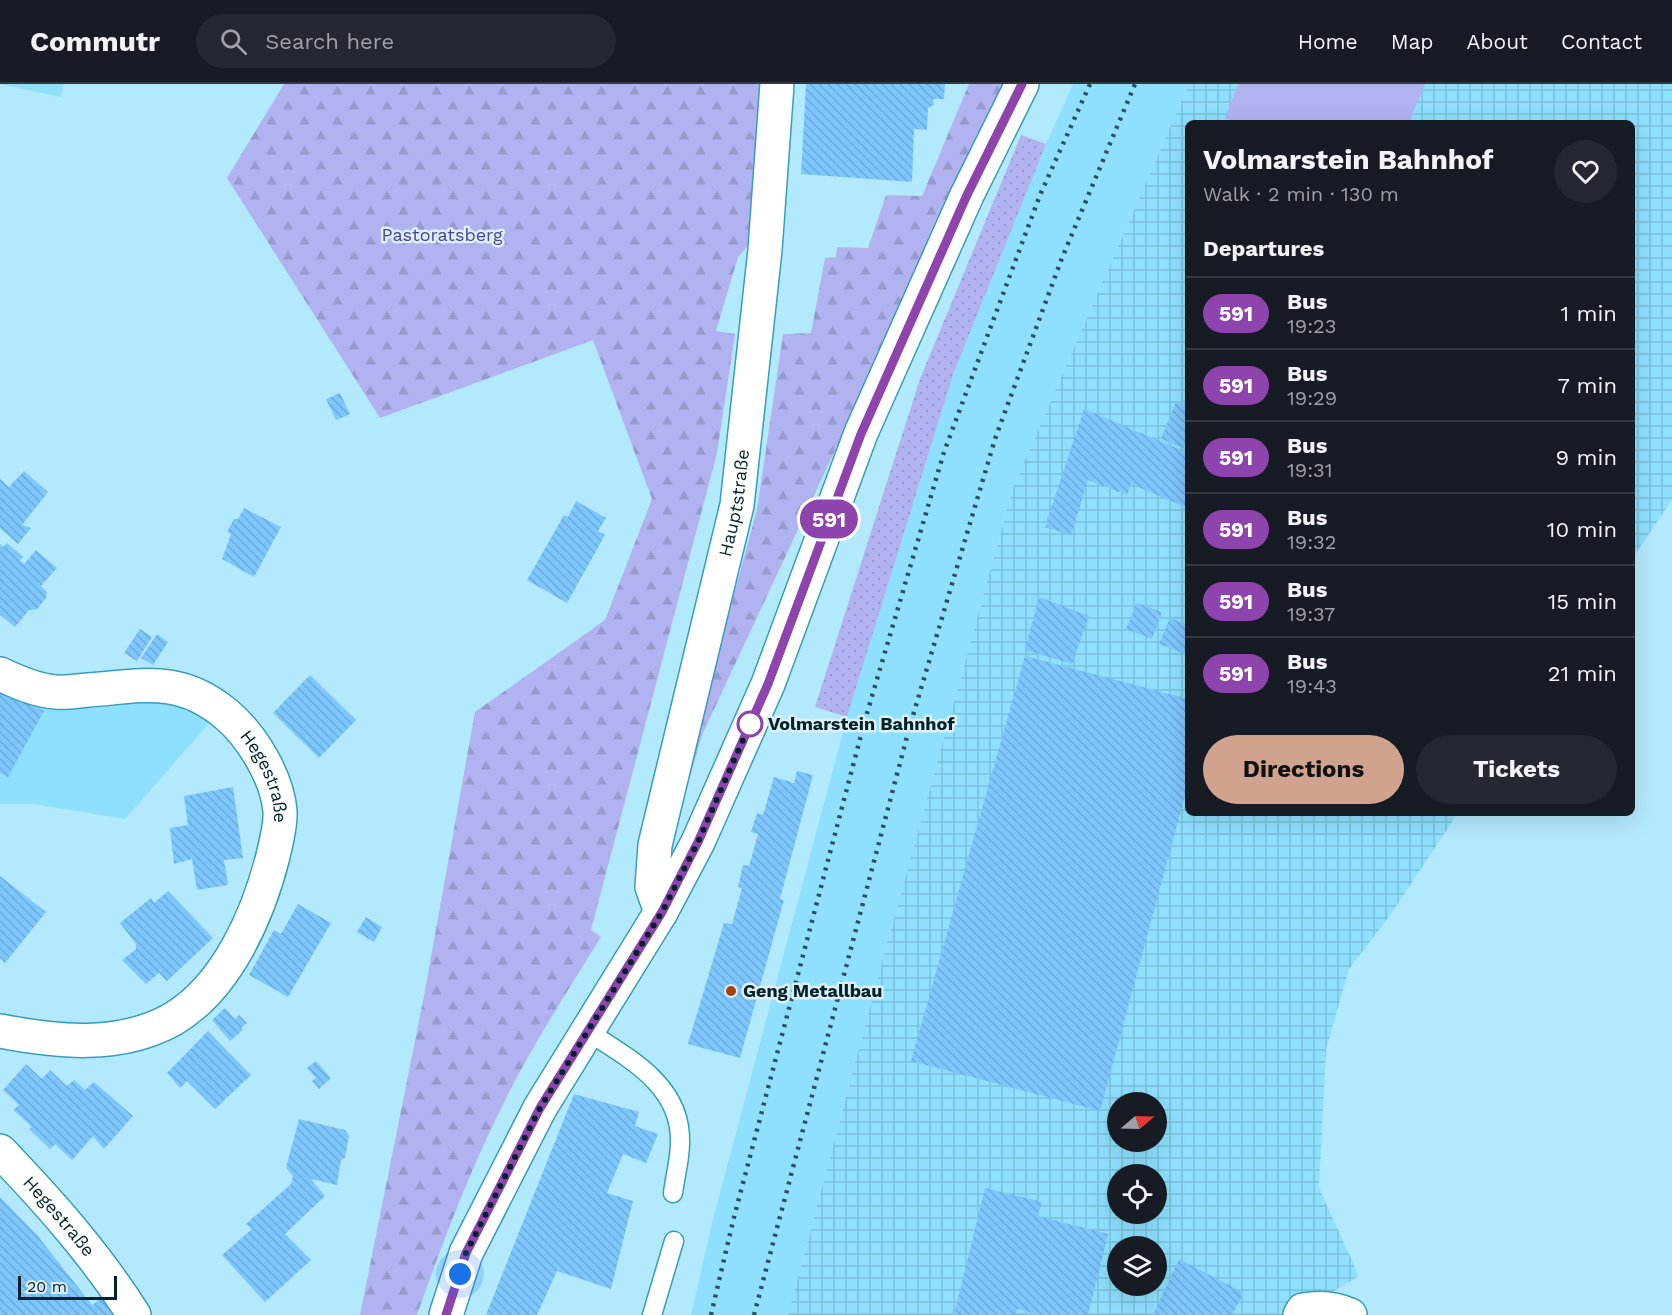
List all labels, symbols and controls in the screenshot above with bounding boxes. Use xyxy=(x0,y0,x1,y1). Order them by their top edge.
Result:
search box xyxy=(196,14,616,68)
text: Commutr xyxy=(30,25,160,58)
icon: search xyxy=(217,25,250,58)
text: Search here xyxy=(265,29,394,54)
text: Home xyxy=(1298,29,1358,54)
text: Map xyxy=(1391,29,1434,54)
text: About xyxy=(1467,29,1528,54)
text: Contact xyxy=(1561,29,1642,54)
button: heart xyxy=(1554,140,1617,203)
text: Volmarstein Bahnhof xyxy=(1203,143,1493,176)
text: Walk · 2 min · 130 m xyxy=(1203,182,1399,206)
park label: Pastoratsberg xyxy=(381,224,503,245)
text: Departures xyxy=(1203,236,1324,261)
text: Bus xyxy=(1287,289,1327,314)
text: 591 xyxy=(1219,301,1253,326)
text: 1 min xyxy=(1560,301,1617,326)
text: 19:23 xyxy=(1287,314,1336,338)
text: Bus xyxy=(1287,361,1327,386)
text: 591 xyxy=(1219,373,1253,398)
text: 7 min xyxy=(1557,373,1617,398)
text: 19:29 xyxy=(1287,386,1337,410)
text: Bus xyxy=(1287,433,1327,458)
text: 591 xyxy=(1219,445,1253,470)
text: 9 min xyxy=(1555,445,1617,470)
street label: Hauptstraße xyxy=(714,448,753,559)
text: 19:31 xyxy=(1287,458,1333,482)
line badge: 591 xyxy=(794,500,864,538)
text: Bus xyxy=(1287,505,1327,530)
text: 591 xyxy=(812,507,846,532)
text: 591 xyxy=(1219,517,1253,542)
text: 10 min xyxy=(1547,517,1617,542)
text: 19:32 xyxy=(1287,530,1336,554)
text: Bus xyxy=(1287,577,1327,602)
text: 591 xyxy=(1219,589,1253,614)
text: 15 min xyxy=(1548,589,1617,614)
text: 19:37 xyxy=(1287,602,1335,626)
text: Bus xyxy=(1287,649,1327,674)
text: 591 xyxy=(1219,661,1253,686)
text: 21 min xyxy=(1548,661,1617,686)
text: 19:43 xyxy=(1287,674,1337,698)
marker: Volmarstein Bahnhof xyxy=(737,711,763,737)
place label: Volmarstein Bahnhof xyxy=(768,713,955,734)
street label: Hegestraße xyxy=(236,726,291,823)
button: Directions xyxy=(1203,735,1404,804)
button: Tickets xyxy=(1416,735,1617,804)
place label: Geng Metallbau xyxy=(743,980,882,1001)
marker: Geng Metallbau xyxy=(724,984,738,998)
north arrow xyxy=(1107,1092,1167,1152)
map controls xyxy=(1107,1092,1167,1296)
button: locate xyxy=(1107,1164,1167,1224)
street label: Hegestraße xyxy=(19,1171,100,1260)
button: layers xyxy=(1107,1236,1167,1296)
your location xyxy=(445,1259,475,1289)
scale bar xyxy=(18,1273,117,1300)
text: 20 m xyxy=(27,1277,67,1296)

